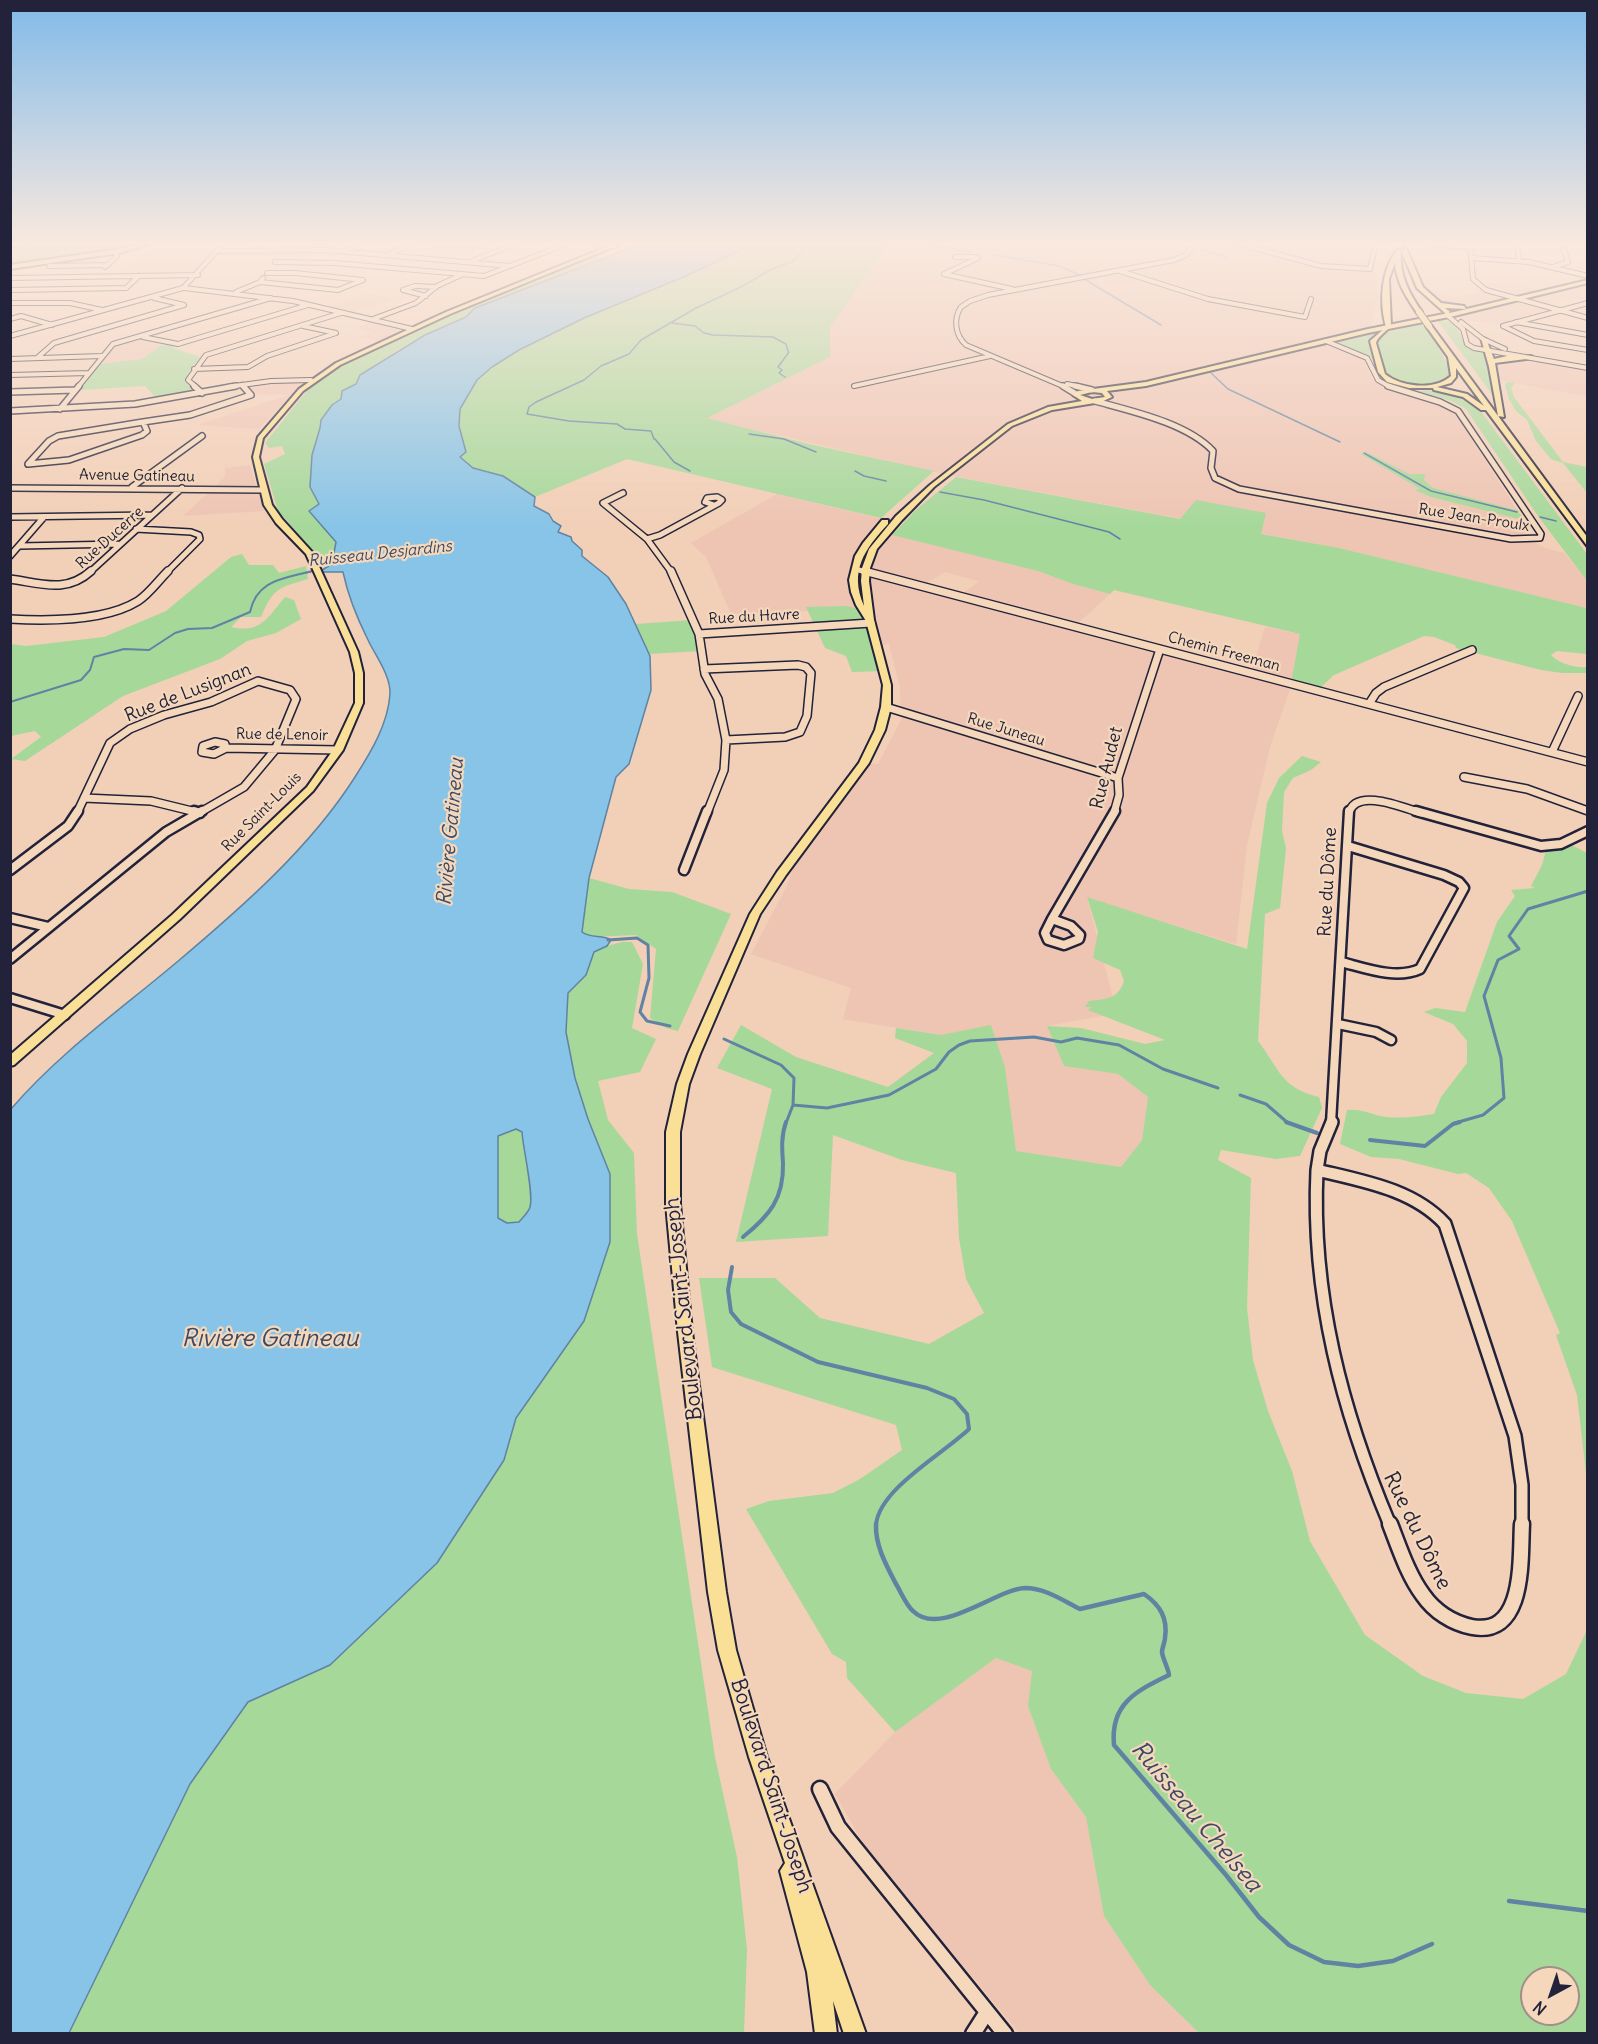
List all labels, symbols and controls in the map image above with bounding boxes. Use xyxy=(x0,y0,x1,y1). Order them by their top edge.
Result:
street label: Avenue Gatineau xyxy=(79,466,195,486)
street label: Rue Jean-Proulx xyxy=(1417,500,1531,536)
street label: Rue Ducerre xyxy=(73,503,147,573)
water label: Ruisseau Desjardins xyxy=(307,537,453,571)
street label: Rue du Havre xyxy=(708,606,800,628)
street label: Chemin Freeman xyxy=(1166,628,1282,676)
street label: Rue de Lusignan xyxy=(122,659,254,727)
street label: Rue Juneau xyxy=(965,710,1047,750)
street label: Rue de Lenoir xyxy=(236,725,328,745)
street label: Rue Audet xyxy=(1086,725,1128,811)
water label: Rivière Gatineau xyxy=(433,757,469,907)
street label: Rue Saint-Louis xyxy=(218,768,306,856)
street label: Rue du Dôme xyxy=(1314,827,1342,937)
street label: Boulevard Saint-Joseph xyxy=(660,1196,708,1422)
water label: Rivière Gatineau xyxy=(181,1325,359,1353)
street label: Rue du Dôme xyxy=(1378,1468,1456,1594)
street label: Boulevard Saint-Joseph xyxy=(724,1676,818,1896)
water label: Ruisseau Chelsea xyxy=(1125,1736,1267,1898)
north arrow xyxy=(1520,1966,1580,2026)
text: N xyxy=(1529,1997,1550,2019)

